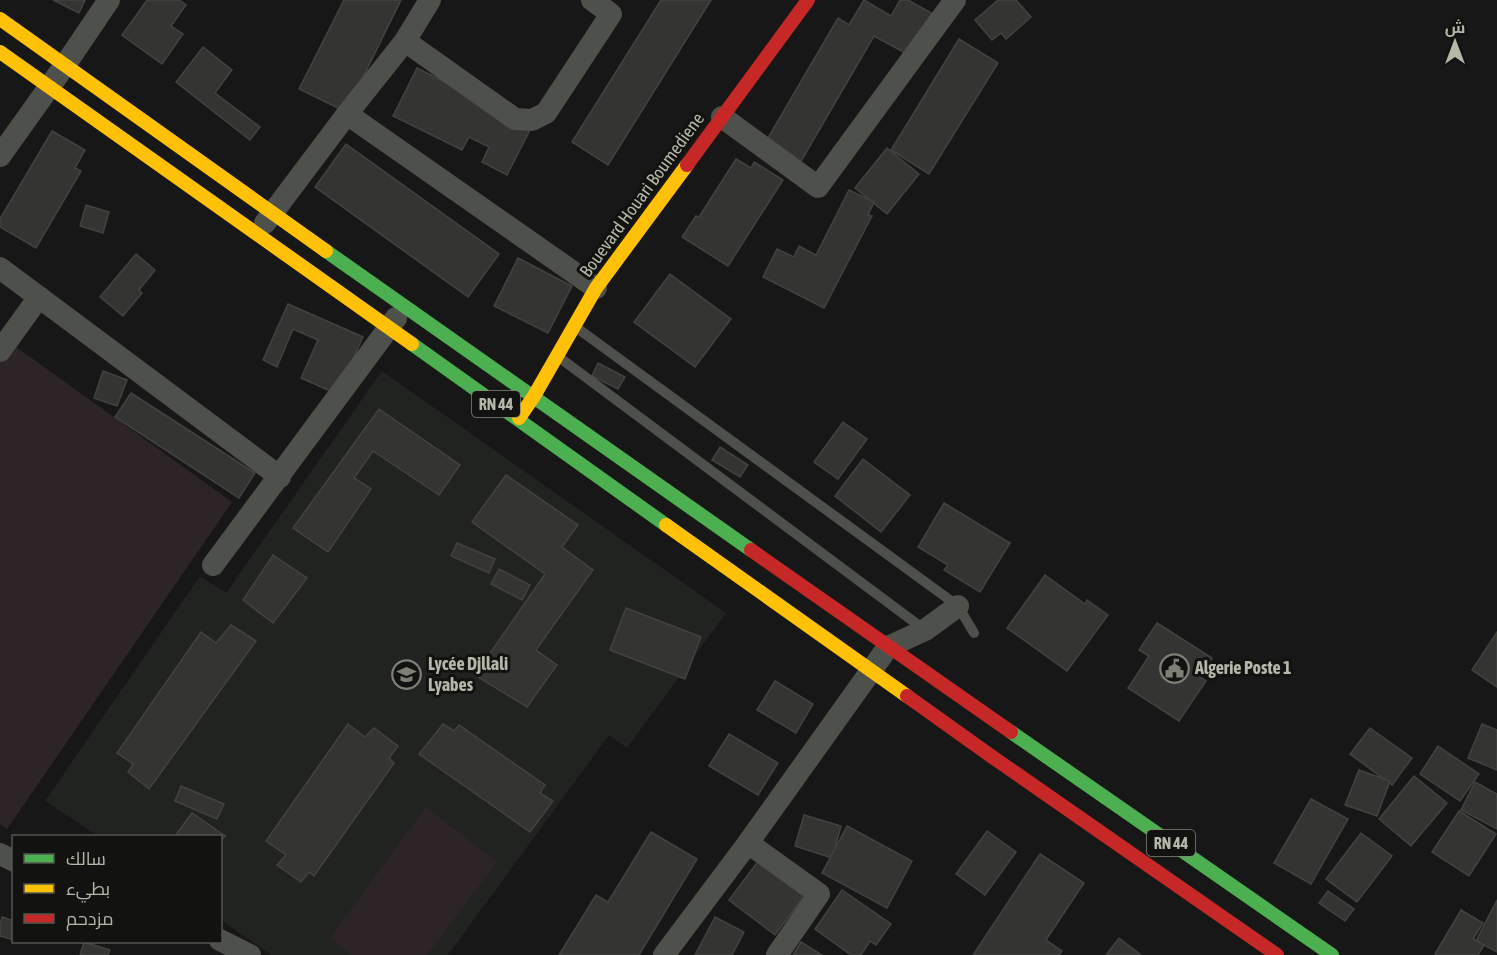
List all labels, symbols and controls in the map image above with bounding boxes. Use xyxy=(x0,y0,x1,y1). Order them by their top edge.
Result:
north arrow xyxy=(1425,12,1485,72)
text: ش xyxy=(1445,18,1465,37)
street label: Bouevard Houari Boumediene xyxy=(575,108,708,281)
road number: RN 44 xyxy=(472,391,520,417)
public building icon: Algerie Poste 1 xyxy=(1158,652,1190,684)
place label: Lycée Djllali Lyabes xyxy=(428,653,508,695)
place label: Algerie Poste 1 xyxy=(1194,657,1292,678)
school or university icon: Lycée Djllali Lyabes xyxy=(391,658,423,690)
road number: RN 44 xyxy=(1147,830,1195,856)
legend xyxy=(12,835,222,943)
text: سالك xyxy=(66,848,106,869)
text: بطيء xyxy=(66,878,110,903)
text: مزدحم xyxy=(66,908,114,931)

